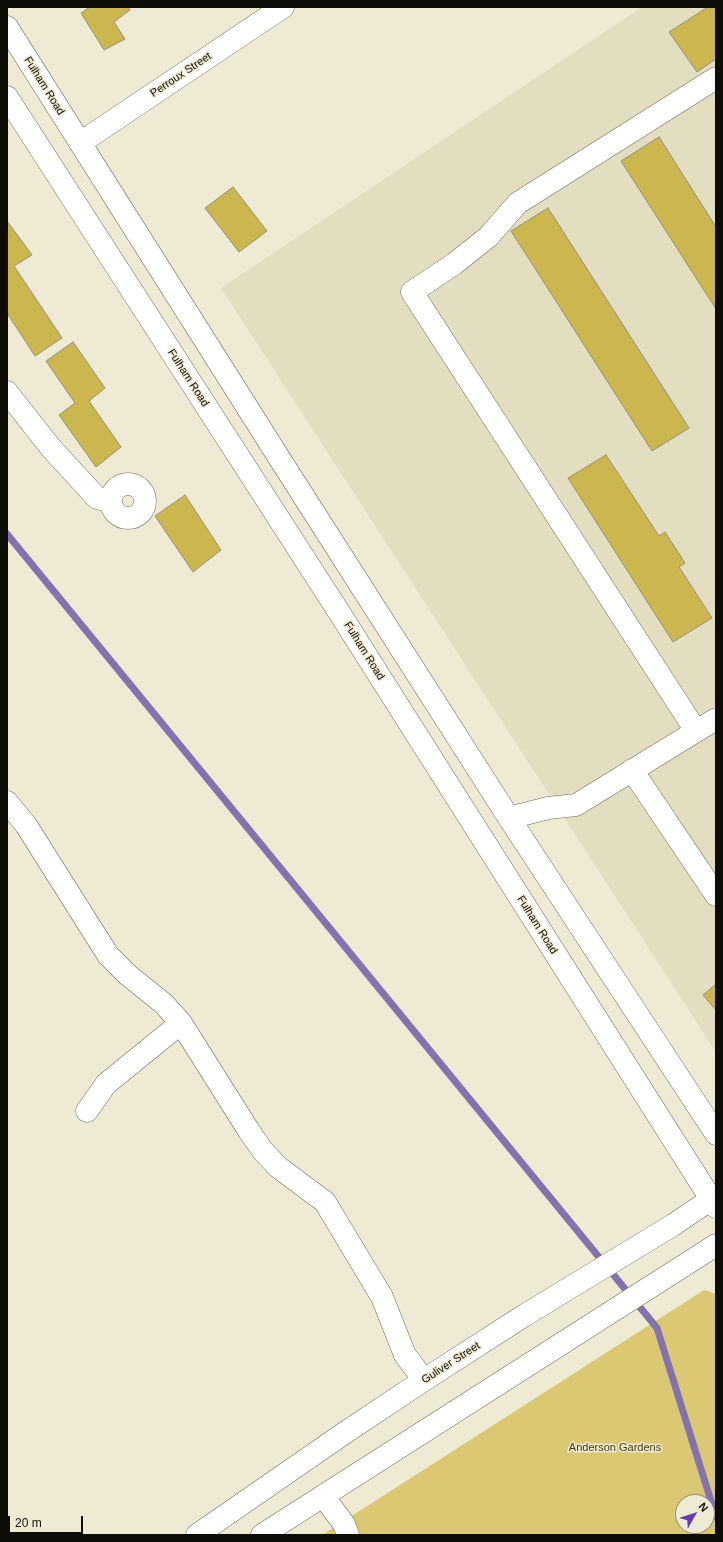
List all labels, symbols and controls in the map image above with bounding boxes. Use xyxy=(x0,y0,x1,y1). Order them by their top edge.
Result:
street label: Perroux Street xyxy=(148,50,214,100)
street label: Fulham Road xyxy=(21,55,67,117)
street label: Fulham Road xyxy=(164,347,212,409)
street label: Fulham Road xyxy=(341,620,387,682)
street label: Fulham Road xyxy=(514,894,560,956)
street label: Guliver Street xyxy=(419,1339,483,1387)
park label: Anderson Gardens xyxy=(569,1441,661,1455)
north arrow xyxy=(675,1494,715,1534)
text: N xyxy=(696,1500,711,1514)
scale bar xyxy=(10,1508,85,1534)
text: 20 m xyxy=(15,1516,42,1530)

